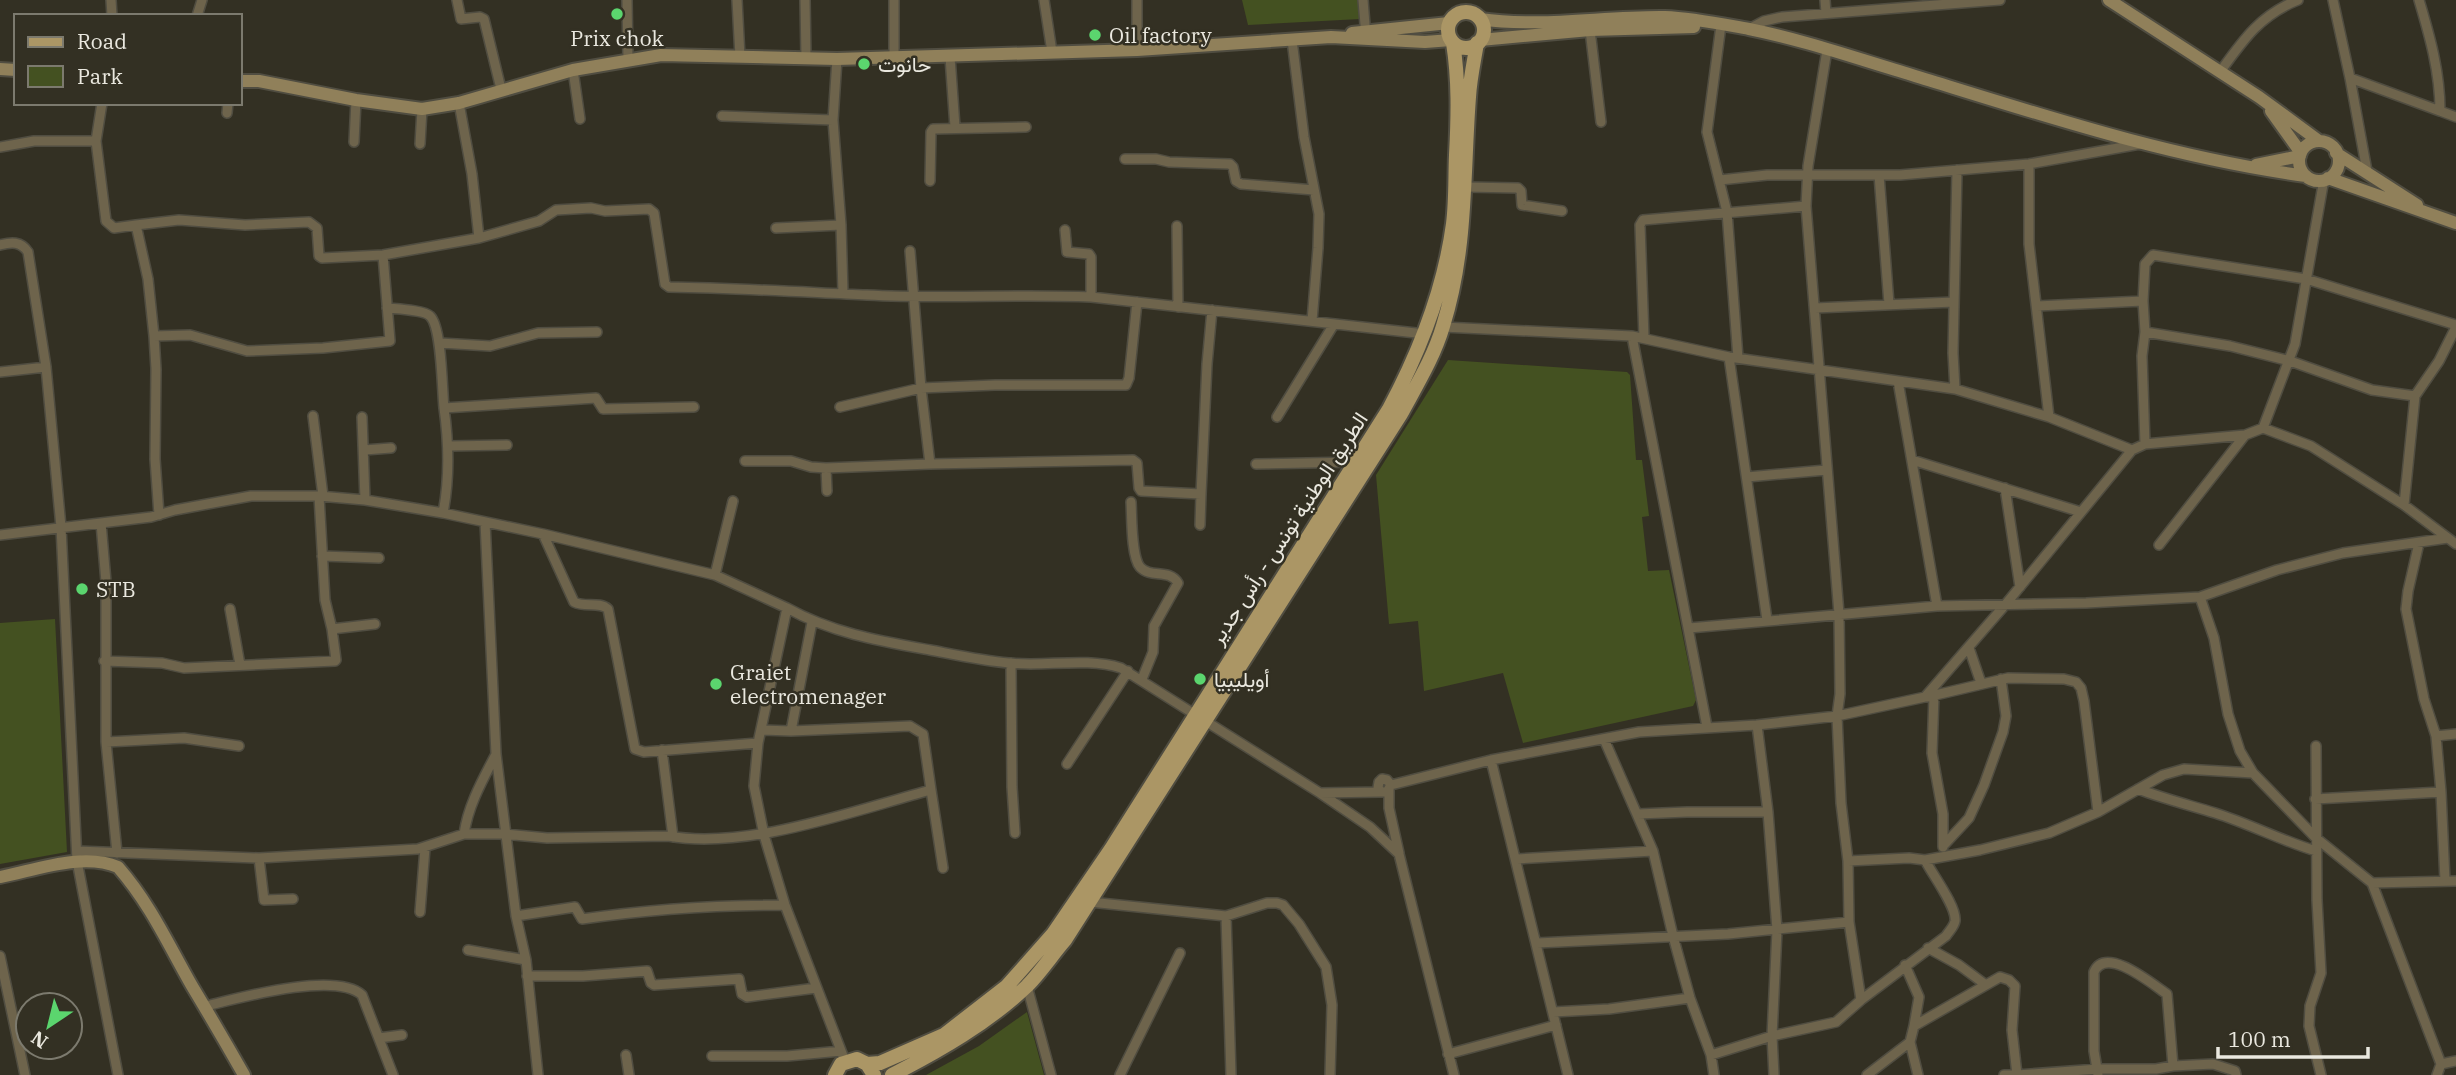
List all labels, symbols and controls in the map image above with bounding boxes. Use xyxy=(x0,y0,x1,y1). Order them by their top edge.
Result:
marker: Prix chok xyxy=(609,6,625,22)
legend xyxy=(14,14,242,105)
place label: Oil factory xyxy=(1109,21,1212,49)
place label: Prix chok xyxy=(570,24,664,52)
text: Road xyxy=(77,27,127,55)
marker: Oil factory xyxy=(1087,27,1103,43)
place label: حانوت xyxy=(878,50,931,78)
marker: حانوت xyxy=(856,56,872,72)
text: Park xyxy=(77,62,124,90)
street label: الطريق الوطنية تونس - رأس جدير xyxy=(1202,406,1374,650)
place label: STB xyxy=(96,575,136,603)
marker: STB xyxy=(74,581,90,597)
place label: Graiet electromenager xyxy=(730,658,887,710)
place label: أويليبيا xyxy=(1214,665,1270,693)
marker: أويليبيا xyxy=(1192,671,1208,687)
marker: Graiet electromenager xyxy=(708,676,724,692)
north arrow xyxy=(14,991,84,1061)
scale bar xyxy=(2218,1016,2368,1060)
text: 100 m xyxy=(2228,1025,2291,1053)
text: N xyxy=(26,1026,52,1054)

